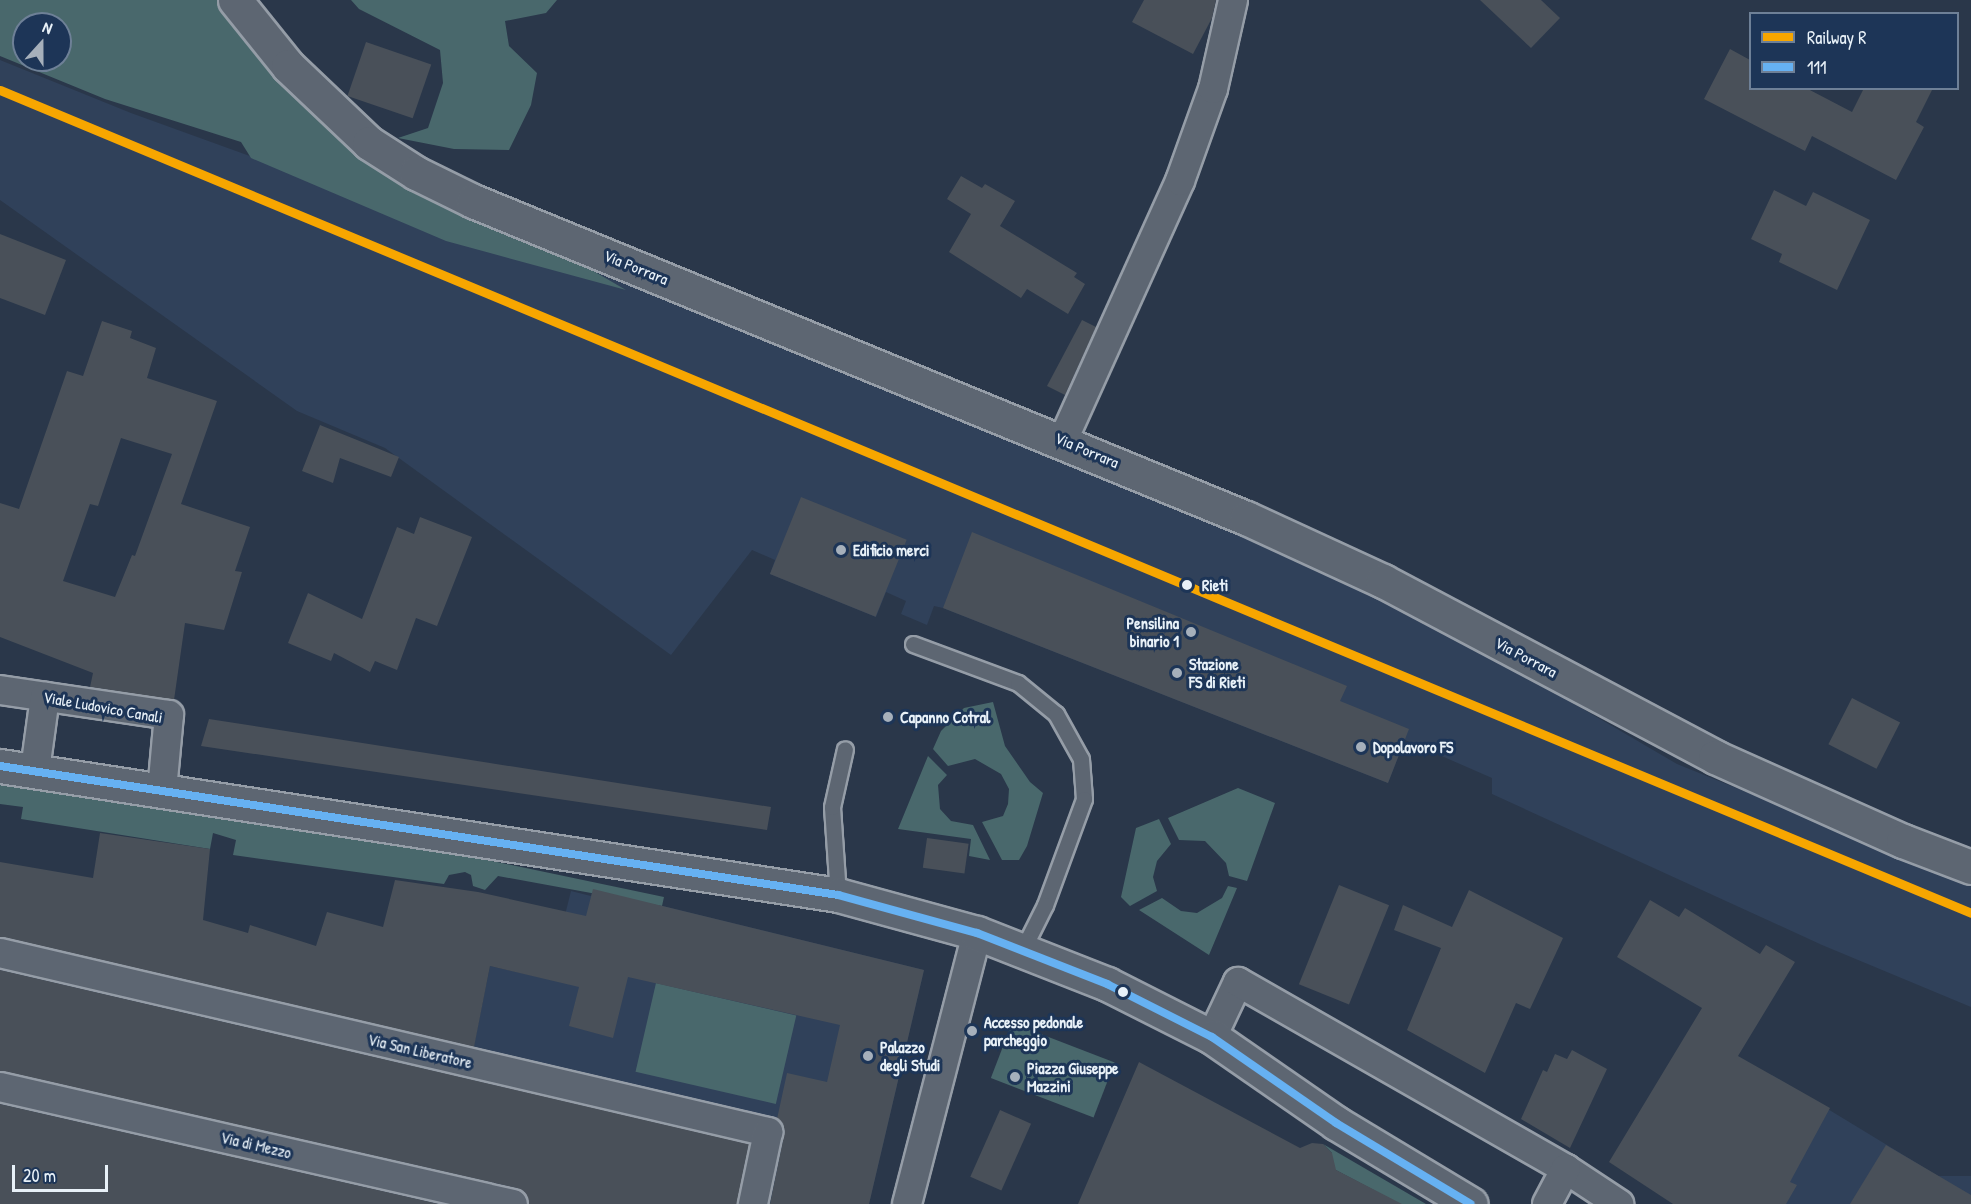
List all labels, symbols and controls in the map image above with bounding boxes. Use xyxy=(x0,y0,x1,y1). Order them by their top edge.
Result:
north arrow xyxy=(12,12,72,72)
legend xyxy=(1749,12,1959,90)
text: N xyxy=(40,15,56,39)
text: Railway R xyxy=(1807,25,1866,50)
text: 111 xyxy=(1807,55,1827,80)
street label: Via Porrara xyxy=(601,245,671,289)
street label: Via Porrara xyxy=(1052,428,1122,472)
place label: Edificio merci xyxy=(853,540,929,560)
marker: Edificio merci xyxy=(834,543,848,557)
marker: Rieti xyxy=(1177,575,1197,595)
place label: Rieti xyxy=(1202,575,1228,595)
place label: Pensilina binario 1 xyxy=(1127,613,1179,651)
marker: Pensilina binario 1 xyxy=(1184,625,1198,639)
street label: Via Porrara xyxy=(1492,633,1560,681)
place label: Stazione FS di Rieti xyxy=(1189,654,1246,692)
marker: Stazione FS di Rieti xyxy=(1170,666,1184,680)
street label: Viale Ludovico Canali xyxy=(42,687,164,727)
place label: Capanno Cotral xyxy=(900,707,990,727)
marker: Capanno Cotral xyxy=(881,710,895,724)
place label: Dopolavoro FS xyxy=(1373,737,1453,757)
marker: Dopolavoro FS xyxy=(1354,740,1368,754)
unlabelled marker xyxy=(1117,986,1129,998)
place label: Accesso pedonale parcheggio xyxy=(984,1012,1083,1050)
marker: Accesso pedonale parcheggio xyxy=(965,1024,979,1038)
street label: Via San Liberatore xyxy=(366,1030,474,1072)
place label: Palazzo degli Studi xyxy=(880,1037,940,1075)
marker: Palazzo degli Studi xyxy=(861,1049,875,1063)
place label: Piazza Giuseppe Mazzini xyxy=(1027,1058,1118,1096)
marker: Piazza Giuseppe Mazzini xyxy=(1008,1070,1022,1084)
street label: Via di Mezzo xyxy=(219,1128,293,1162)
scale bar xyxy=(15,1153,111,1191)
text: 20 m xyxy=(23,1163,56,1188)

